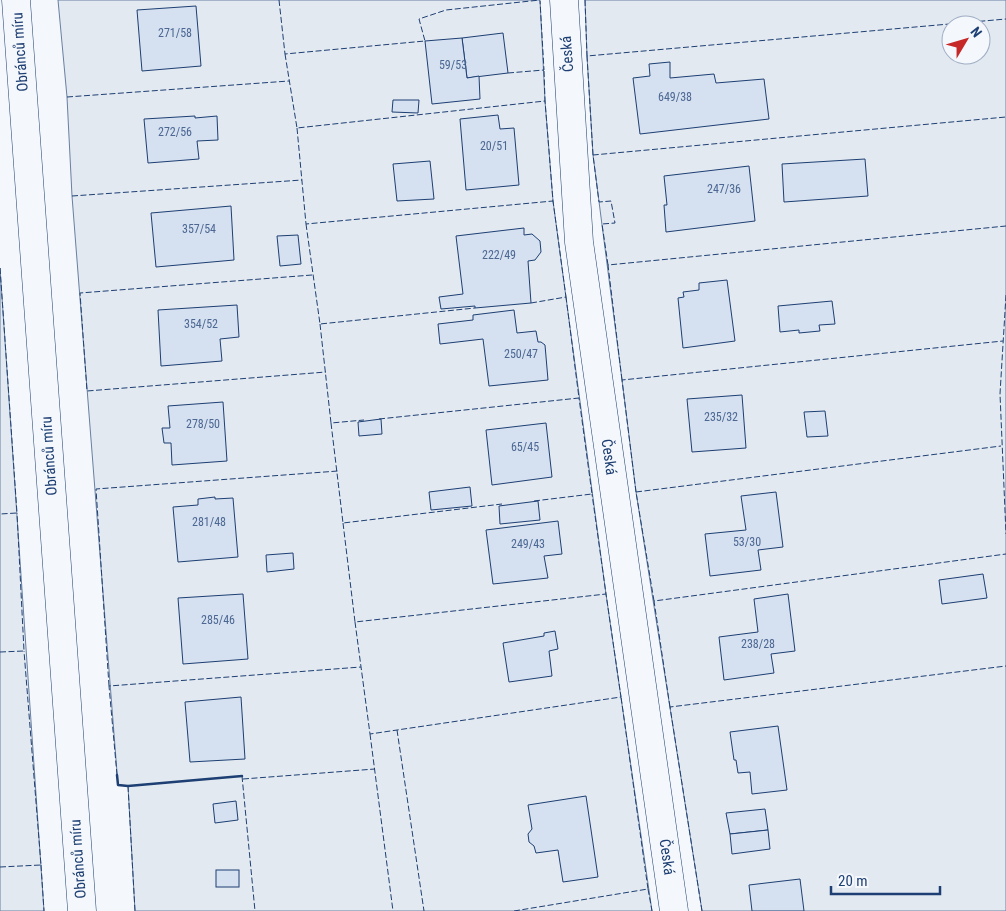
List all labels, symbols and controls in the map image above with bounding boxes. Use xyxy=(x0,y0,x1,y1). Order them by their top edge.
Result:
street label: Obránců míru xyxy=(8,12,32,92)
north arrow xyxy=(941,15,991,65)
text: N xyxy=(967,24,985,40)
house number: 271/58 xyxy=(158,26,192,40)
street label: Česká xyxy=(557,35,577,73)
house number: 59/53 xyxy=(439,58,467,72)
house number: 649/38 xyxy=(658,90,692,104)
house number: 272/56 xyxy=(158,125,192,139)
house number: 20/51 xyxy=(480,139,508,153)
house number: 247/36 xyxy=(707,182,741,196)
house number: 357/54 xyxy=(182,222,216,236)
house number: 222/49 xyxy=(482,248,516,262)
house number: 354/52 xyxy=(184,317,218,331)
house number: 250/47 xyxy=(504,347,538,361)
house number: 235/32 xyxy=(704,410,738,424)
street label: Obránců míru xyxy=(37,416,61,496)
house number: 278/50 xyxy=(186,417,220,431)
street label: Česká xyxy=(598,438,620,476)
house number: 65/45 xyxy=(511,440,539,454)
house number: 281/48 xyxy=(192,515,226,529)
house number: 53/30 xyxy=(733,535,761,549)
house number: 249/43 xyxy=(511,537,545,551)
house number: 285/46 xyxy=(201,613,235,627)
house number: 238/28 xyxy=(741,637,775,651)
street label: Obránců míru xyxy=(66,819,90,899)
street label: Česká xyxy=(656,838,678,876)
scale bar xyxy=(831,864,940,896)
text: 20 m xyxy=(838,872,868,890)

